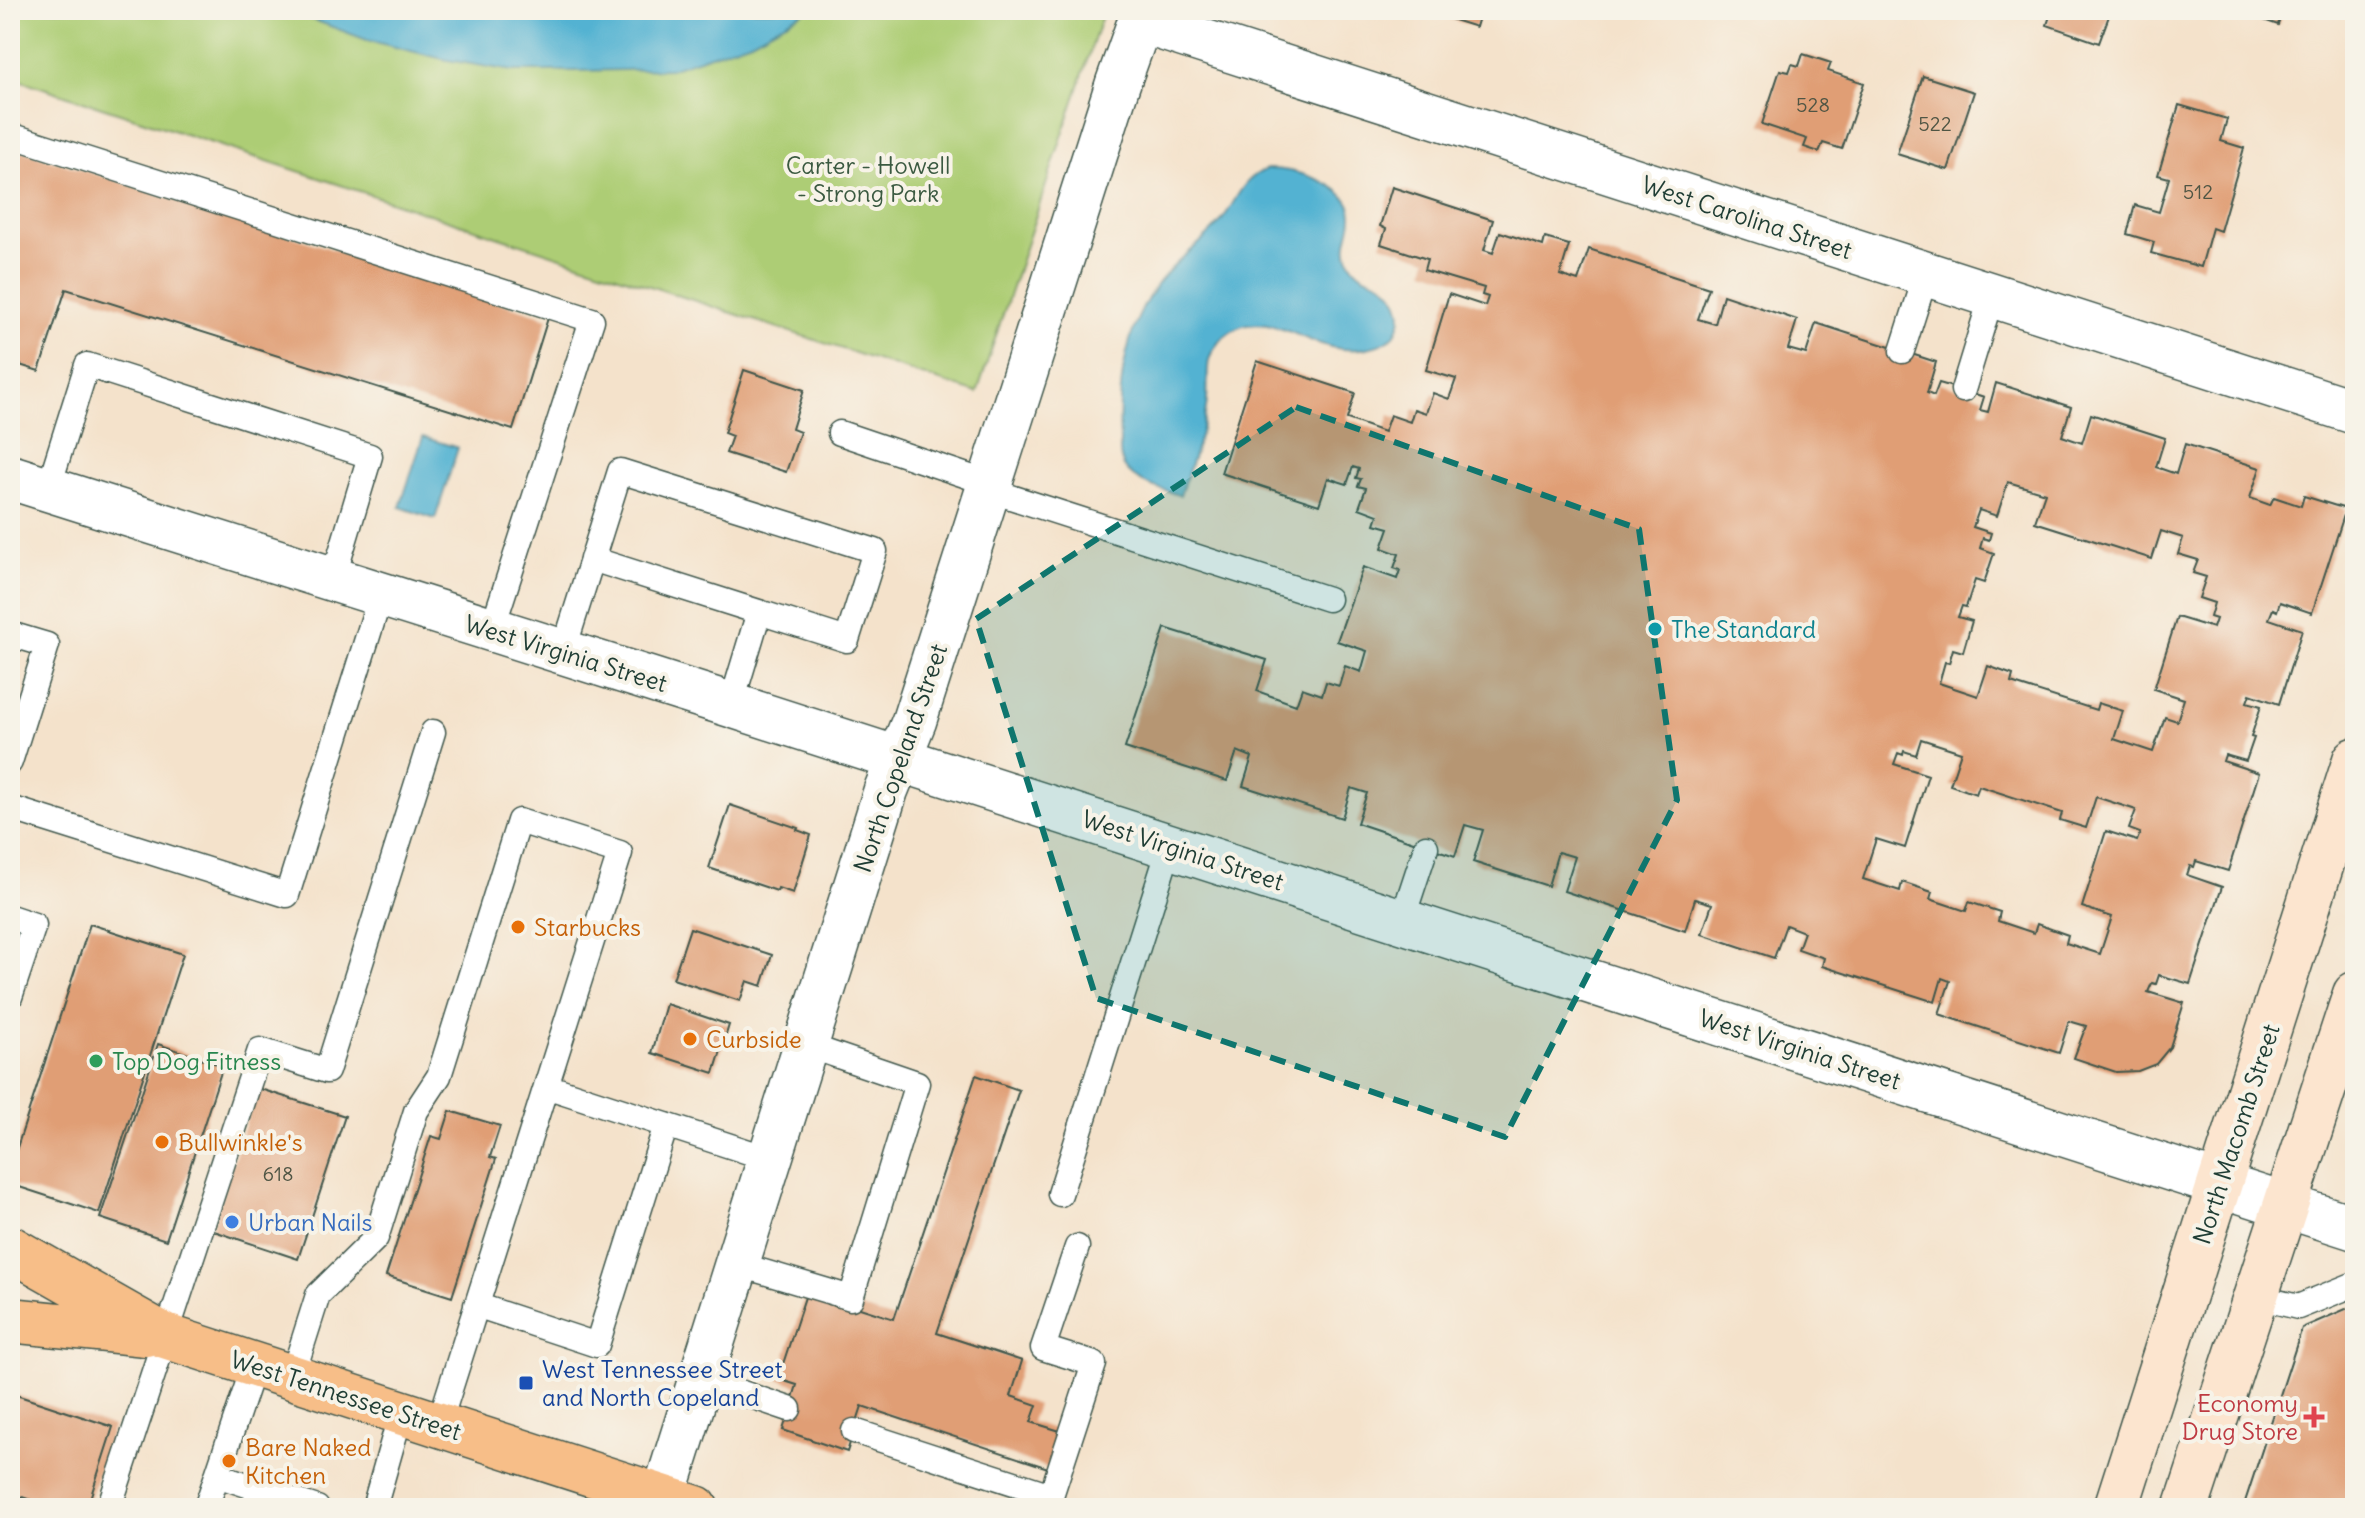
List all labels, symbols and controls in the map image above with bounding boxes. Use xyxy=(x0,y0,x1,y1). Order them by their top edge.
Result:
house number: 528 xyxy=(1796,92,1830,117)
house number: 522 xyxy=(1918,111,1952,136)
park label: Carter - Howell - Strong Park xyxy=(786,150,950,208)
street label: West Carolina Street xyxy=(1638,169,1856,265)
house number: 512 xyxy=(2183,179,2213,204)
street label: West Virginia Street xyxy=(461,608,671,698)
place label: The Standard xyxy=(1671,614,1816,644)
marker: The Standard xyxy=(1646,620,1664,638)
street label: North Copeland Street xyxy=(847,640,953,876)
street label: West Virginia Street xyxy=(1079,803,1287,897)
place label: Starbucks xyxy=(534,912,641,942)
marker: Starbucks xyxy=(509,918,527,936)
street label: West Virginia Street xyxy=(1696,1002,1904,1096)
street label: North Macomb Street xyxy=(2186,1020,2286,1248)
place label: Curbside xyxy=(706,1024,802,1054)
marker: Curbside xyxy=(681,1030,699,1048)
place label: Top Dog Fitness xyxy=(112,1046,281,1076)
marker: Top Dog Fitness xyxy=(87,1052,105,1070)
place label: Bullwinkle's xyxy=(178,1127,303,1157)
marker: Bullwinkle's xyxy=(153,1133,171,1151)
house number: 618 xyxy=(263,1161,294,1186)
place label: Urban Nails xyxy=(248,1207,372,1237)
marker: Urban Nails xyxy=(223,1213,241,1231)
street label: West Tennessee Street xyxy=(227,1344,465,1446)
place label: West Tennessee Street and North Copeland xyxy=(542,1354,783,1412)
marker: West Tennessee Street and North Copeland xyxy=(517,1374,535,1392)
place label: Economy Drug Store xyxy=(2182,1388,2298,1446)
marker: Economy Drug Store xyxy=(2305,1408,2323,1426)
place label: Bare Naked Kitchen xyxy=(245,1432,371,1490)
marker: Bare Naked Kitchen xyxy=(220,1452,238,1470)

